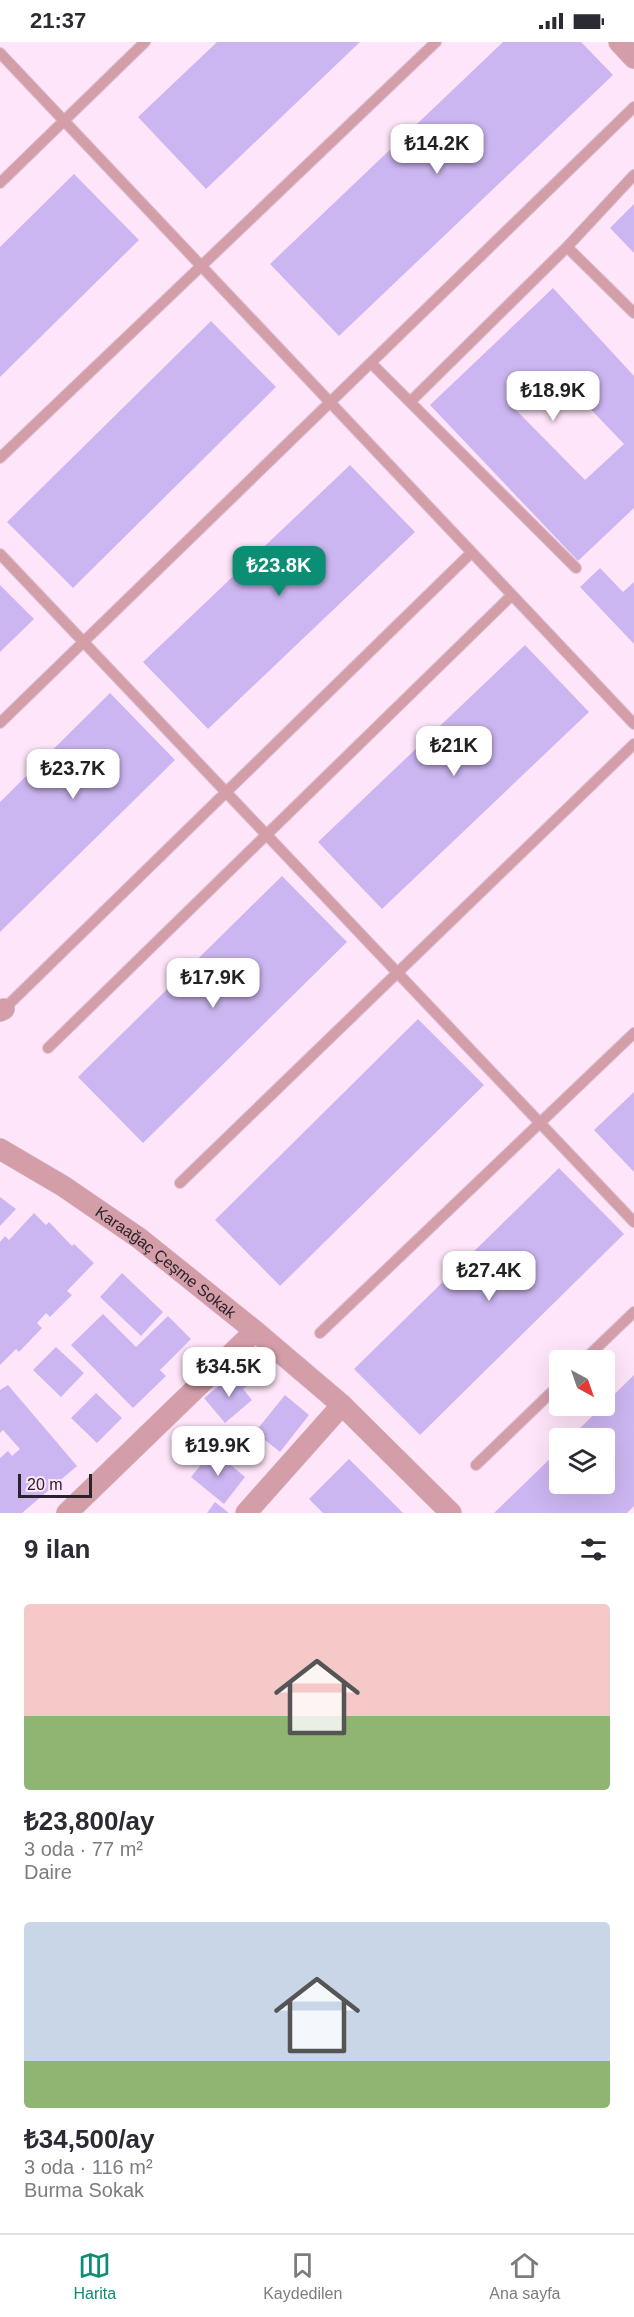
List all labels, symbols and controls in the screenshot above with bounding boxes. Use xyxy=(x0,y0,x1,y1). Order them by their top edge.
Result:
text: 21:37 xyxy=(30,8,86,33)
pin: ₺14.2K xyxy=(388,124,486,175)
text: ₺14.2K xyxy=(405,132,469,154)
pin: ₺18.9K xyxy=(504,371,602,422)
text: ₺18.9K xyxy=(521,379,585,401)
pin: ₺23.8K xyxy=(230,546,328,597)
text: ₺23.8K xyxy=(247,554,311,576)
pin: ₺21K xyxy=(418,726,490,777)
text: ₺21K xyxy=(430,734,478,756)
pin: ₺23.7K xyxy=(24,749,122,800)
text: ₺23.7K xyxy=(41,757,105,779)
pin: ₺17.9K xyxy=(164,958,262,1009)
text: ₺17.9K xyxy=(181,966,245,988)
street label: Karaağaç Çeşme Sokak xyxy=(93,1202,240,1322)
pin: ₺27.4K xyxy=(440,1251,538,1302)
text: ₺27.4K xyxy=(457,1259,521,1281)
pin: ₺34.5K xyxy=(180,1347,278,1398)
north arrow xyxy=(549,1350,615,1416)
map controls xyxy=(549,1350,615,1494)
text: ₺34.5K xyxy=(197,1355,261,1377)
pin: ₺19.9K xyxy=(169,1426,267,1477)
button: layers xyxy=(549,1428,615,1494)
text: ₺19.9K xyxy=(186,1434,250,1456)
scale bar xyxy=(18,1471,92,1498)
text: 20 m xyxy=(27,1476,63,1493)
icon: filters xyxy=(577,1533,610,1566)
text: 9 ilan xyxy=(24,1534,90,1564)
icon: home xyxy=(263,1643,371,1751)
text: ₺23,800/ay xyxy=(24,1806,155,1836)
text: 3 oda · 77 m² xyxy=(24,1838,143,1860)
text: Daire xyxy=(24,1861,72,1883)
icon: home xyxy=(263,1961,371,2069)
text: ₺34,500/ay xyxy=(24,2124,155,2154)
text: 3 oda · 116 m² xyxy=(24,2156,153,2178)
text: Burma Sokak xyxy=(24,2179,144,2201)
tab: Harita xyxy=(73,2249,116,2303)
tab: Kaydedilen xyxy=(263,2249,342,2303)
tab: Ana sayfa xyxy=(489,2249,560,2303)

